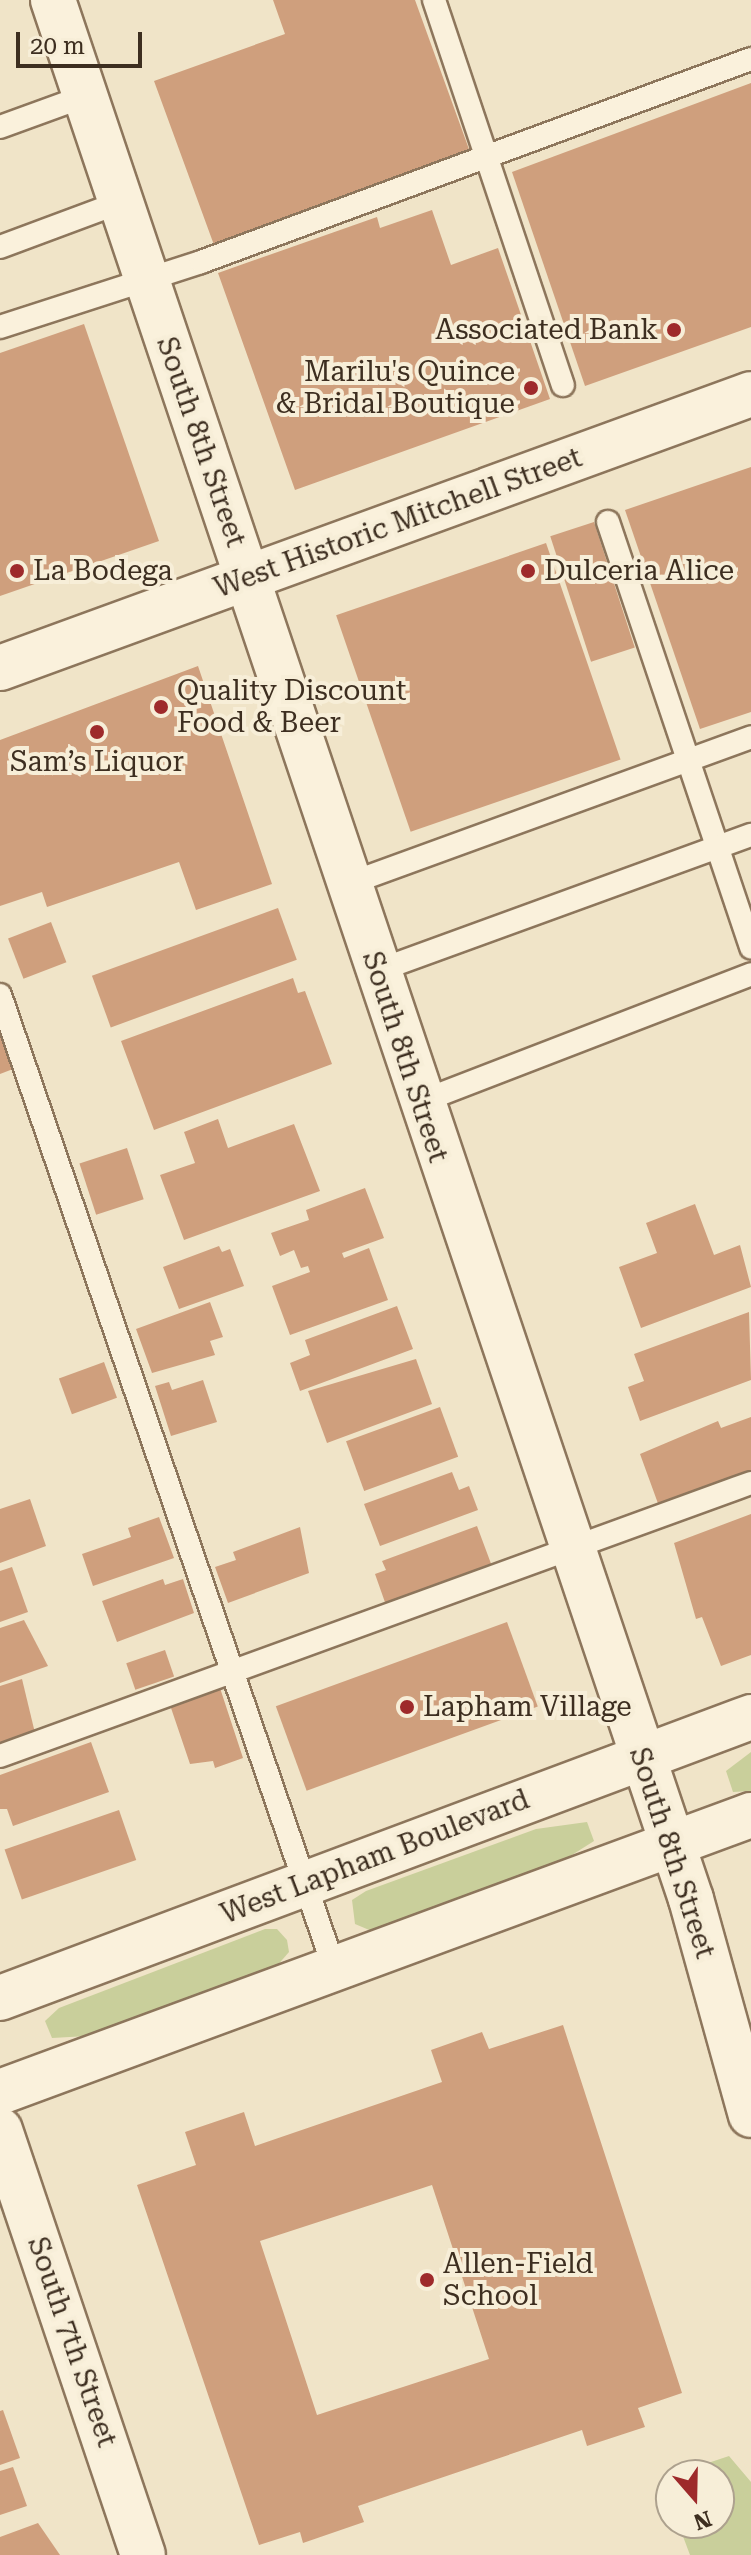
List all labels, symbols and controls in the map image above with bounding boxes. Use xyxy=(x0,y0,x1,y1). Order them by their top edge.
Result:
scale bar xyxy=(20,16,146,66)
text: 20 m xyxy=(30,32,85,60)
place label: Associated Bank xyxy=(435,313,658,347)
marker: Associated Bank xyxy=(665,321,683,339)
street label: South 8th Street xyxy=(149,333,253,551)
place label: Marilu's Quince & Bridal Boutique xyxy=(276,355,515,421)
marker: Marilu's Quince & Bridal Boutique xyxy=(522,379,540,397)
street label: West Historic Mitchell Street xyxy=(209,441,587,605)
place label: La Bodega xyxy=(33,554,173,588)
place label: Dulceria Alice xyxy=(544,554,734,588)
marker: La Bodega xyxy=(8,562,26,580)
marker: Dulceria Alice xyxy=(519,562,537,580)
place label: Quality Discount Food & Beer xyxy=(177,674,407,740)
marker: Quality Discount Food & Beer xyxy=(152,698,170,716)
marker: Sam’s Liquor xyxy=(88,723,106,741)
place label: Sam’s Liquor xyxy=(10,745,184,779)
street label: South 8th Street xyxy=(355,947,455,1167)
place label: Lapham Village xyxy=(423,1690,632,1724)
marker: Lapham Village xyxy=(398,1698,416,1716)
street label: South 8th Street xyxy=(622,1743,722,1963)
street label: West Lapham Boulevard xyxy=(216,1783,534,1931)
street label: South 7th Street xyxy=(20,2233,124,2451)
place label: Allen-Field School xyxy=(443,2247,593,2313)
marker: Allen-Field School xyxy=(418,2271,436,2289)
north arrow xyxy=(655,2459,735,2539)
text: N xyxy=(690,2505,715,2535)

